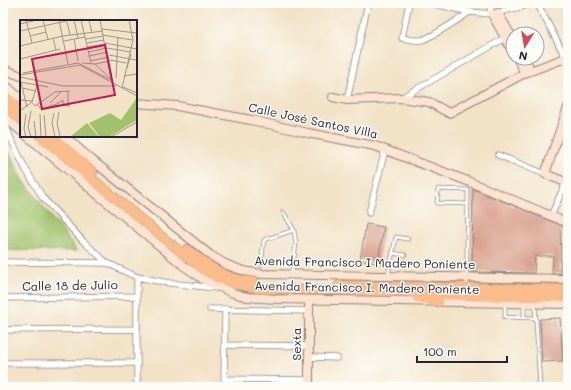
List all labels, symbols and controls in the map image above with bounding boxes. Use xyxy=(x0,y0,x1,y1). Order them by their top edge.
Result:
inset map xyxy=(20,20,137,137)
north arrow xyxy=(505,26,545,66)
text: N xyxy=(517,48,529,64)
street label: Calle José Santos Villa xyxy=(247,98,379,142)
street label: Avenida Francisco I Madero Poniente xyxy=(254,252,476,272)
street label: Calle 18 de Julio xyxy=(22,276,118,294)
street label: Avenida Francisco I. Madero Poniente xyxy=(254,277,480,297)
street label: Sexta xyxy=(288,327,304,361)
scale bar xyxy=(417,338,507,364)
text: 100 m xyxy=(423,343,457,359)

